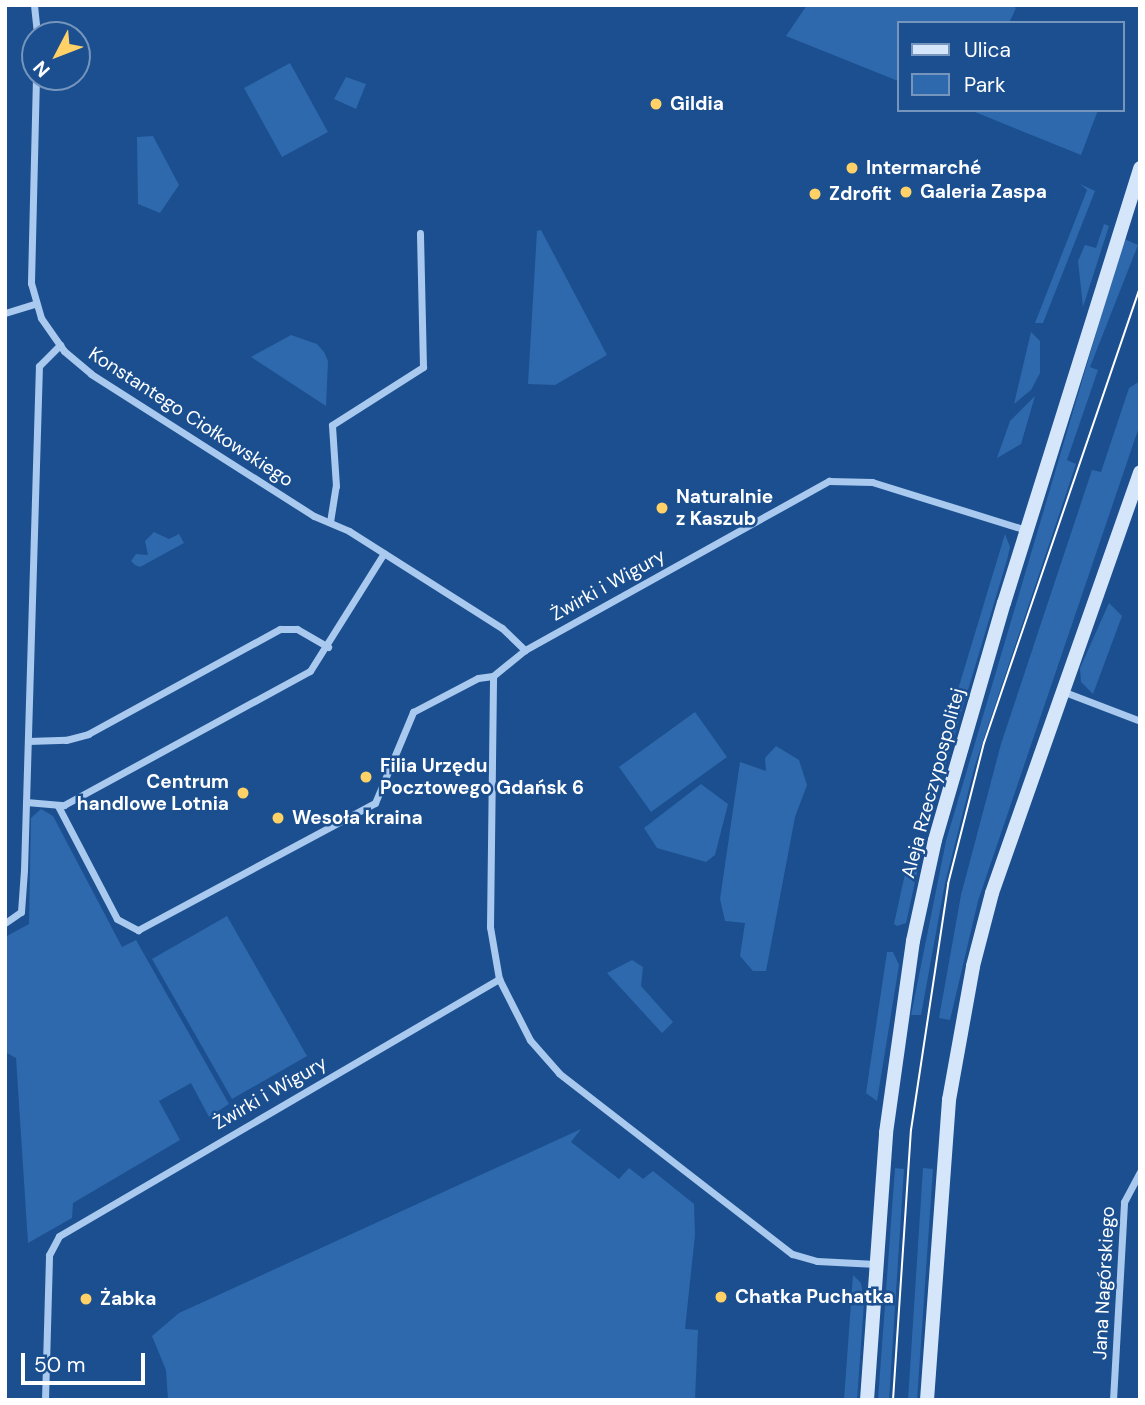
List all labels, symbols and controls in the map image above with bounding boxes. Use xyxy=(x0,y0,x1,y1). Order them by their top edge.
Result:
north arrow xyxy=(21,21,91,91)
legend xyxy=(897,21,1124,112)
text: Ulica xyxy=(964,36,1011,64)
text: N xyxy=(28,56,55,83)
text: Park xyxy=(964,71,1005,99)
place label: Gildia xyxy=(670,93,724,115)
marker: Gildia xyxy=(648,96,664,112)
place label: Intermarché xyxy=(866,157,981,179)
marker: Intermarché xyxy=(844,160,860,176)
place label: Galeria Zaspa xyxy=(920,181,1047,203)
place label: Zdrofit xyxy=(829,183,891,205)
marker: Galeria Zaspa xyxy=(898,184,914,200)
marker: Zdrofit xyxy=(807,186,823,202)
street label: Konstantego Ciołkowskiego xyxy=(84,342,298,492)
place label: Naturalnie z Kaszub xyxy=(676,486,773,530)
marker: Naturalnie z Kaszub xyxy=(654,500,670,516)
street label: Żwirki i Wigury xyxy=(547,544,669,626)
street label: Aleja Rzeczypospolitej xyxy=(897,685,969,881)
place label: Filia Urzędu Pocztowego Gdańsk 6 xyxy=(380,755,584,799)
marker: Filia Urzędu Pocztowego Gdańsk 6 xyxy=(358,769,374,785)
place label: Centrum handlowe Lotnia xyxy=(77,771,229,815)
marker: Centrum handlowe Lotnia xyxy=(235,785,251,801)
place label: Wesoła kraina xyxy=(292,807,423,829)
marker: Wesoła kraina xyxy=(270,810,286,826)
street label: Żwirki i Wigury xyxy=(209,1051,331,1135)
street label: Jana Nagórskiego xyxy=(1089,1205,1119,1361)
place label: Chatka Puchatka xyxy=(735,1286,894,1308)
place label: Żabka xyxy=(100,1288,156,1310)
marker: Chatka Puchatka xyxy=(713,1289,729,1305)
marker: Żabka xyxy=(78,1291,94,1307)
scale bar xyxy=(24,1338,149,1382)
text: 50 m xyxy=(34,1351,85,1379)

